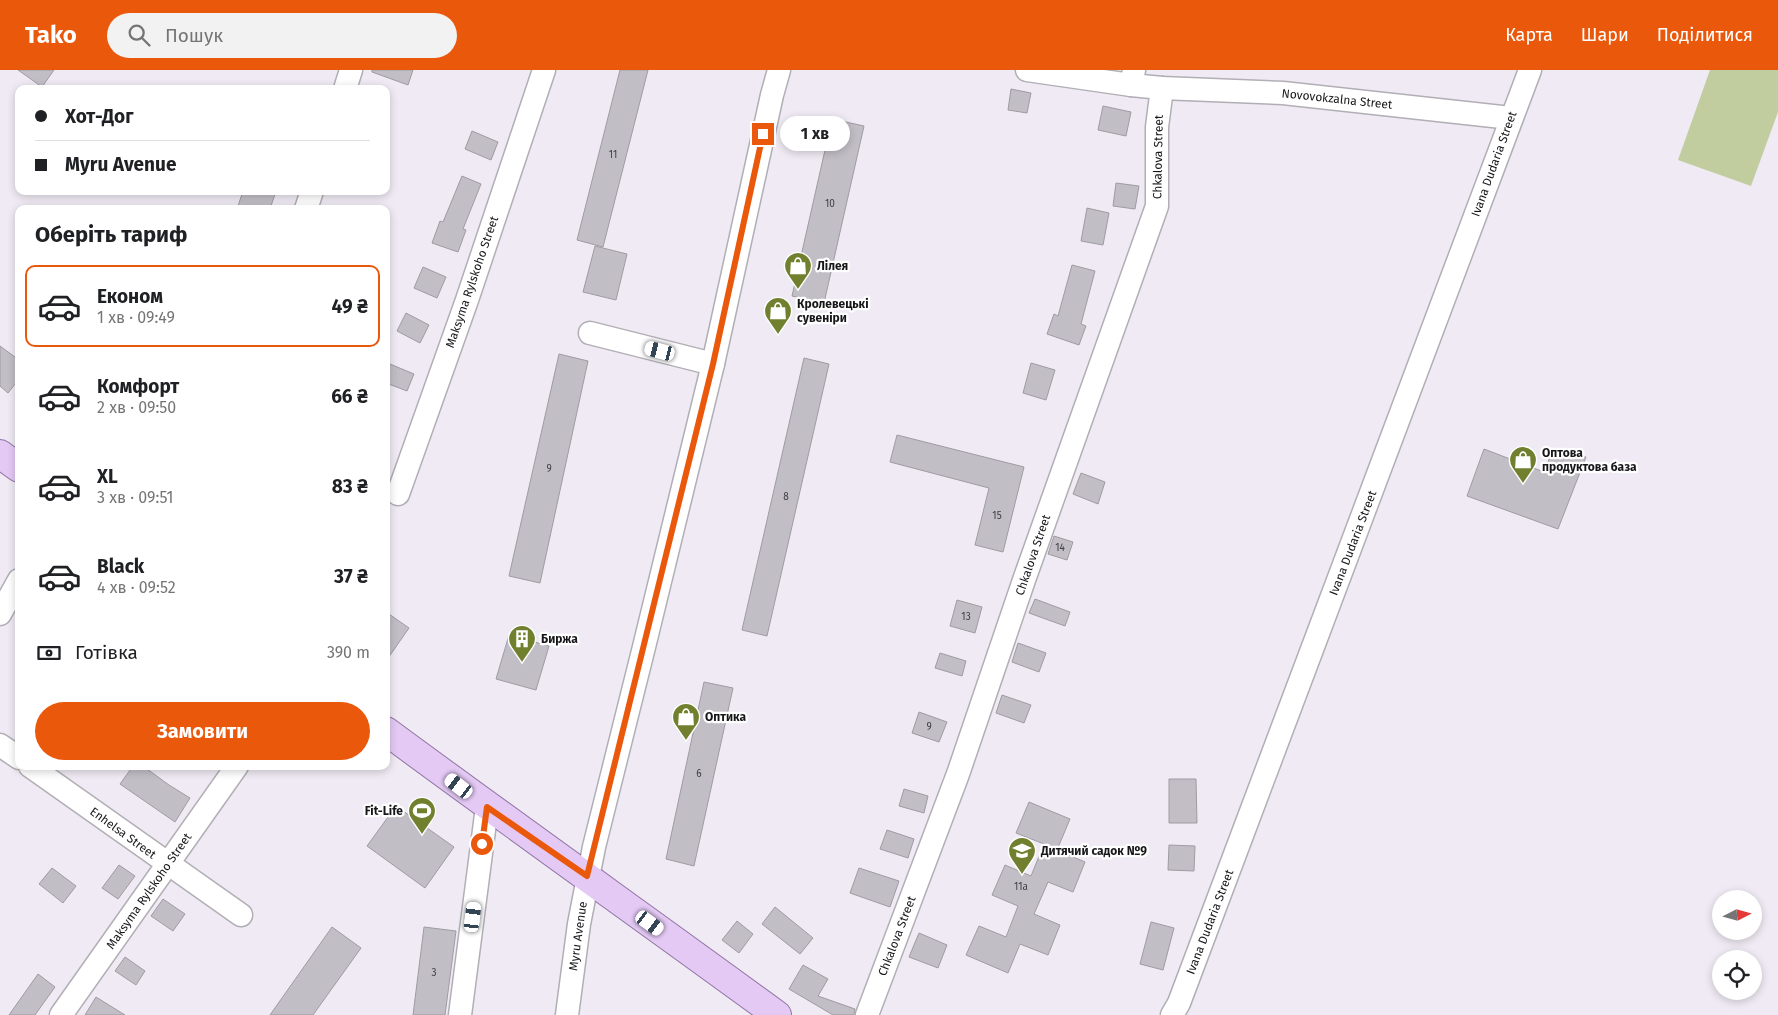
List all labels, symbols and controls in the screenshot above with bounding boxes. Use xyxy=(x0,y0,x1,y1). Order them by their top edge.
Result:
search box xyxy=(107,13,457,58)
text: Tako xyxy=(25,21,77,49)
icon: search xyxy=(125,21,153,49)
text: Пошук xyxy=(165,24,223,47)
text: Карта xyxy=(1505,24,1553,46)
text: Шари xyxy=(1581,24,1629,46)
text: Поділитися xyxy=(1657,24,1753,46)
street label: Novovokzalna Street xyxy=(1281,86,1394,112)
text: Хот-Дог xyxy=(65,105,133,128)
street label: Ivana Dudaria Street xyxy=(1468,109,1520,219)
street label: Chkalova Street xyxy=(1150,114,1166,199)
callout: 1 хв xyxy=(780,116,850,152)
route end xyxy=(752,123,774,145)
text: 1 хв xyxy=(801,124,829,143)
house number: 11 xyxy=(609,149,617,161)
text: Myru Avenue xyxy=(65,153,176,176)
house number: 10 xyxy=(825,198,835,210)
street label: Maksyma Rylskoho Street xyxy=(443,214,501,350)
text: Оберіть тариф xyxy=(35,221,188,248)
shop icon: Лілея xyxy=(783,251,813,290)
place label: Лілея xyxy=(817,259,848,273)
icon: car xyxy=(37,284,82,329)
text: Економ xyxy=(97,285,163,308)
text: 49 ₴ xyxy=(332,295,368,318)
shop icon: Кролевецькі сувеніри xyxy=(763,296,793,335)
place label: Кролевецькі сувеніри xyxy=(797,297,869,325)
text: 1 хв · 09:49 xyxy=(97,308,175,327)
car xyxy=(643,340,676,362)
icon: car xyxy=(37,374,82,419)
text: Комфорт xyxy=(97,375,179,398)
text: 66 ₴ xyxy=(331,385,368,408)
text: 2 хв · 09:50 xyxy=(97,398,176,417)
shop icon: Оптова продуктова база xyxy=(1508,445,1538,484)
place label: Оптова продуктова база xyxy=(1542,446,1637,474)
house number: 9 xyxy=(546,463,552,475)
icon: car xyxy=(37,464,82,509)
text: XL xyxy=(97,465,118,488)
text: 83 ₴ xyxy=(332,475,368,498)
text: 3 хв · 09:51 xyxy=(97,488,174,507)
street label: Ivana Dudaria Street xyxy=(1327,488,1380,597)
house number: 8 xyxy=(783,491,789,503)
house number: 15 xyxy=(992,510,1002,522)
street label: Chkalova Street xyxy=(1013,512,1054,597)
house number: 14 xyxy=(1055,542,1066,554)
icon: car xyxy=(37,554,82,599)
text: Black xyxy=(97,555,144,578)
text: 37 ₴ xyxy=(334,565,368,588)
text: 4 хв · 09:52 xyxy=(97,578,176,597)
house number: 13 xyxy=(961,611,971,623)
building icon: Биржа xyxy=(507,624,537,663)
place label: Биржа xyxy=(541,632,578,646)
icon: cash xyxy=(35,639,63,667)
text: Готівка xyxy=(75,641,138,664)
text: 390 m xyxy=(327,643,370,662)
button: Замовити xyxy=(35,702,370,760)
shop icon: Оптика xyxy=(671,702,701,741)
place label: Оптика xyxy=(705,710,746,724)
house number: 9 xyxy=(926,721,932,733)
house number: 6 xyxy=(696,768,702,780)
car xyxy=(442,771,475,801)
sports icon: Fit-Life xyxy=(407,796,437,835)
street label: Enhelsa Street xyxy=(87,804,159,862)
place label: Fit-Life xyxy=(365,804,403,818)
street label: Maksyma Rylskoho Street xyxy=(104,830,195,952)
route start xyxy=(471,833,493,855)
school or university icon: Дитячий садок №9 xyxy=(1007,836,1037,875)
place label: Дитячий садок №9 xyxy=(1040,844,1147,858)
street label: Ivana Dudaria Street xyxy=(1184,867,1237,976)
house number: 11а xyxy=(1014,881,1028,893)
north arrow xyxy=(1712,890,1762,940)
map controls xyxy=(1712,890,1762,1000)
street label: Chkalova Street xyxy=(875,893,919,978)
street label: Myru Avenue xyxy=(566,900,590,972)
car xyxy=(463,901,482,933)
car xyxy=(633,908,666,938)
button: locate xyxy=(1712,950,1762,1000)
house number: 3 xyxy=(432,967,437,979)

